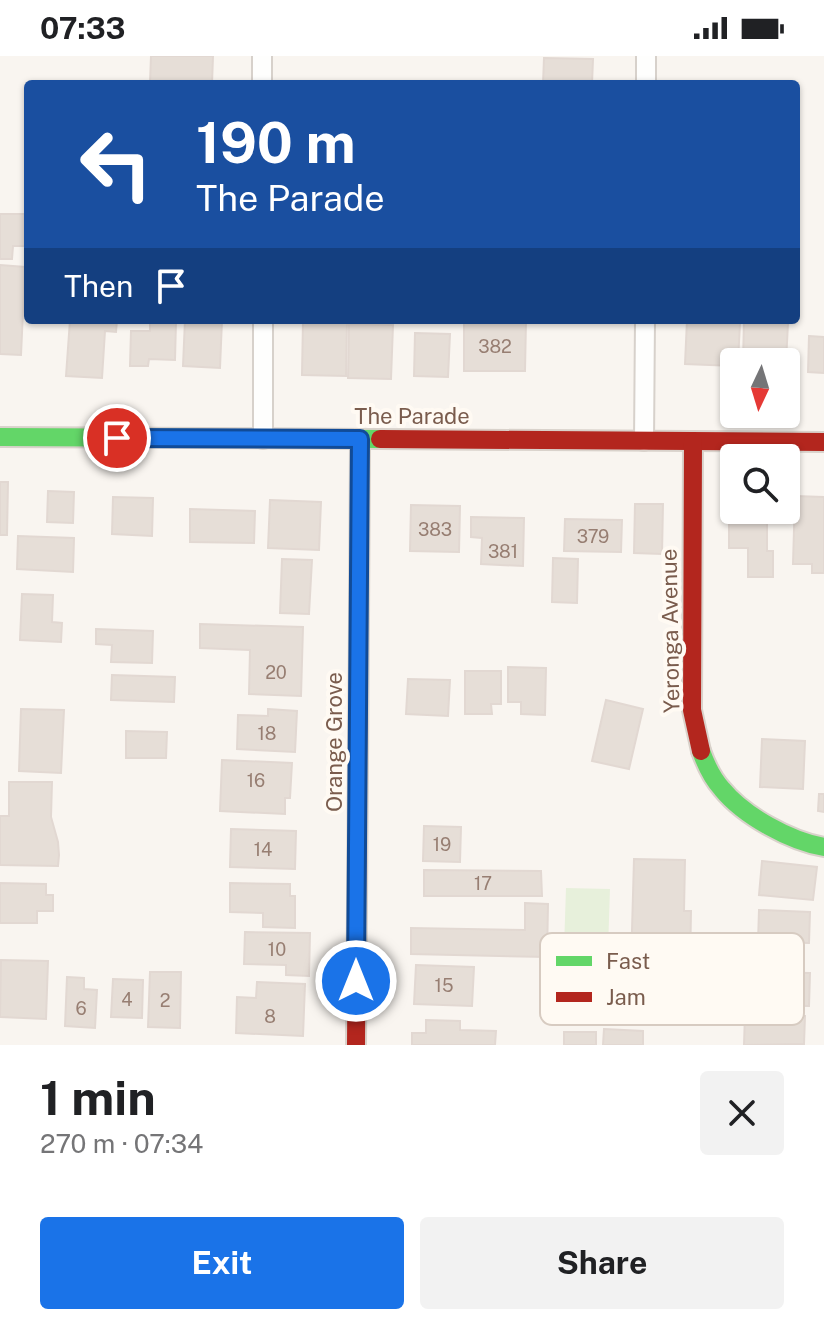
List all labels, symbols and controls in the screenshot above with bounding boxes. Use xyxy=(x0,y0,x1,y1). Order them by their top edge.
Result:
text: 07:33 xyxy=(40,10,126,46)
text: 190 m xyxy=(196,110,356,176)
icon: left xyxy=(64,112,168,216)
text: The Parade xyxy=(196,177,385,219)
icon: arrive xyxy=(149,264,193,308)
text: Then xyxy=(64,268,133,304)
house number: 382 xyxy=(478,336,512,357)
north arrow xyxy=(720,348,800,428)
map controls xyxy=(720,348,800,524)
street label: The Parade xyxy=(354,403,470,429)
pin xyxy=(83,404,151,472)
icon: arrive xyxy=(95,416,139,460)
button: search xyxy=(720,444,800,524)
house number: 383 xyxy=(418,519,452,540)
house number: 379 xyxy=(577,526,609,547)
house number: 381 xyxy=(488,541,518,562)
street label: Yeronga Avenue xyxy=(656,549,684,713)
house number: 20 xyxy=(265,662,287,683)
street label: Orange Grove xyxy=(321,672,347,812)
house number: 18 xyxy=(258,723,276,744)
house number: 16 xyxy=(247,770,265,791)
house number: 19 xyxy=(433,834,451,855)
house number: 14 xyxy=(254,839,272,860)
house number: 17 xyxy=(474,873,492,894)
legend xyxy=(540,933,804,1025)
house number: 10 xyxy=(268,939,286,960)
position arrow xyxy=(314,939,398,1023)
text: Fast xyxy=(606,948,650,974)
house number: 15 xyxy=(435,975,453,996)
text: Jam xyxy=(606,984,646,1010)
house number: 4 xyxy=(121,989,133,1010)
house number: 2 xyxy=(160,990,170,1011)
house number: 6 xyxy=(75,998,87,1019)
house number: 8 xyxy=(264,1006,276,1027)
text: 1 min xyxy=(40,1069,156,1126)
button: close xyxy=(700,1071,784,1155)
text: 270 m · 07:34 xyxy=(40,1128,203,1159)
button: Exit xyxy=(40,1217,404,1309)
button: Share xyxy=(420,1217,784,1309)

